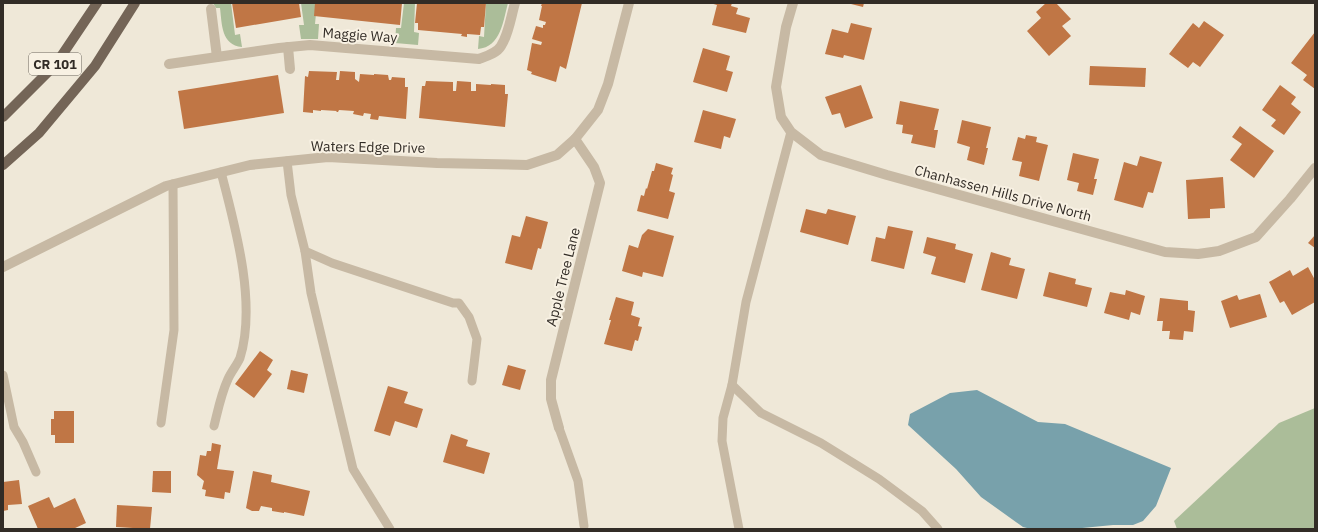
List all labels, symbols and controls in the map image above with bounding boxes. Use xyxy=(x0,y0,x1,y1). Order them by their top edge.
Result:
street label: Maggie Way xyxy=(322,23,398,47)
road number: CR 101 xyxy=(29,53,81,75)
street label: Waters Edge Drive xyxy=(311,137,426,157)
street label: Chanhassen Hills Drive North xyxy=(912,161,1094,225)
street label: Apple Tree Lane xyxy=(542,225,584,328)

